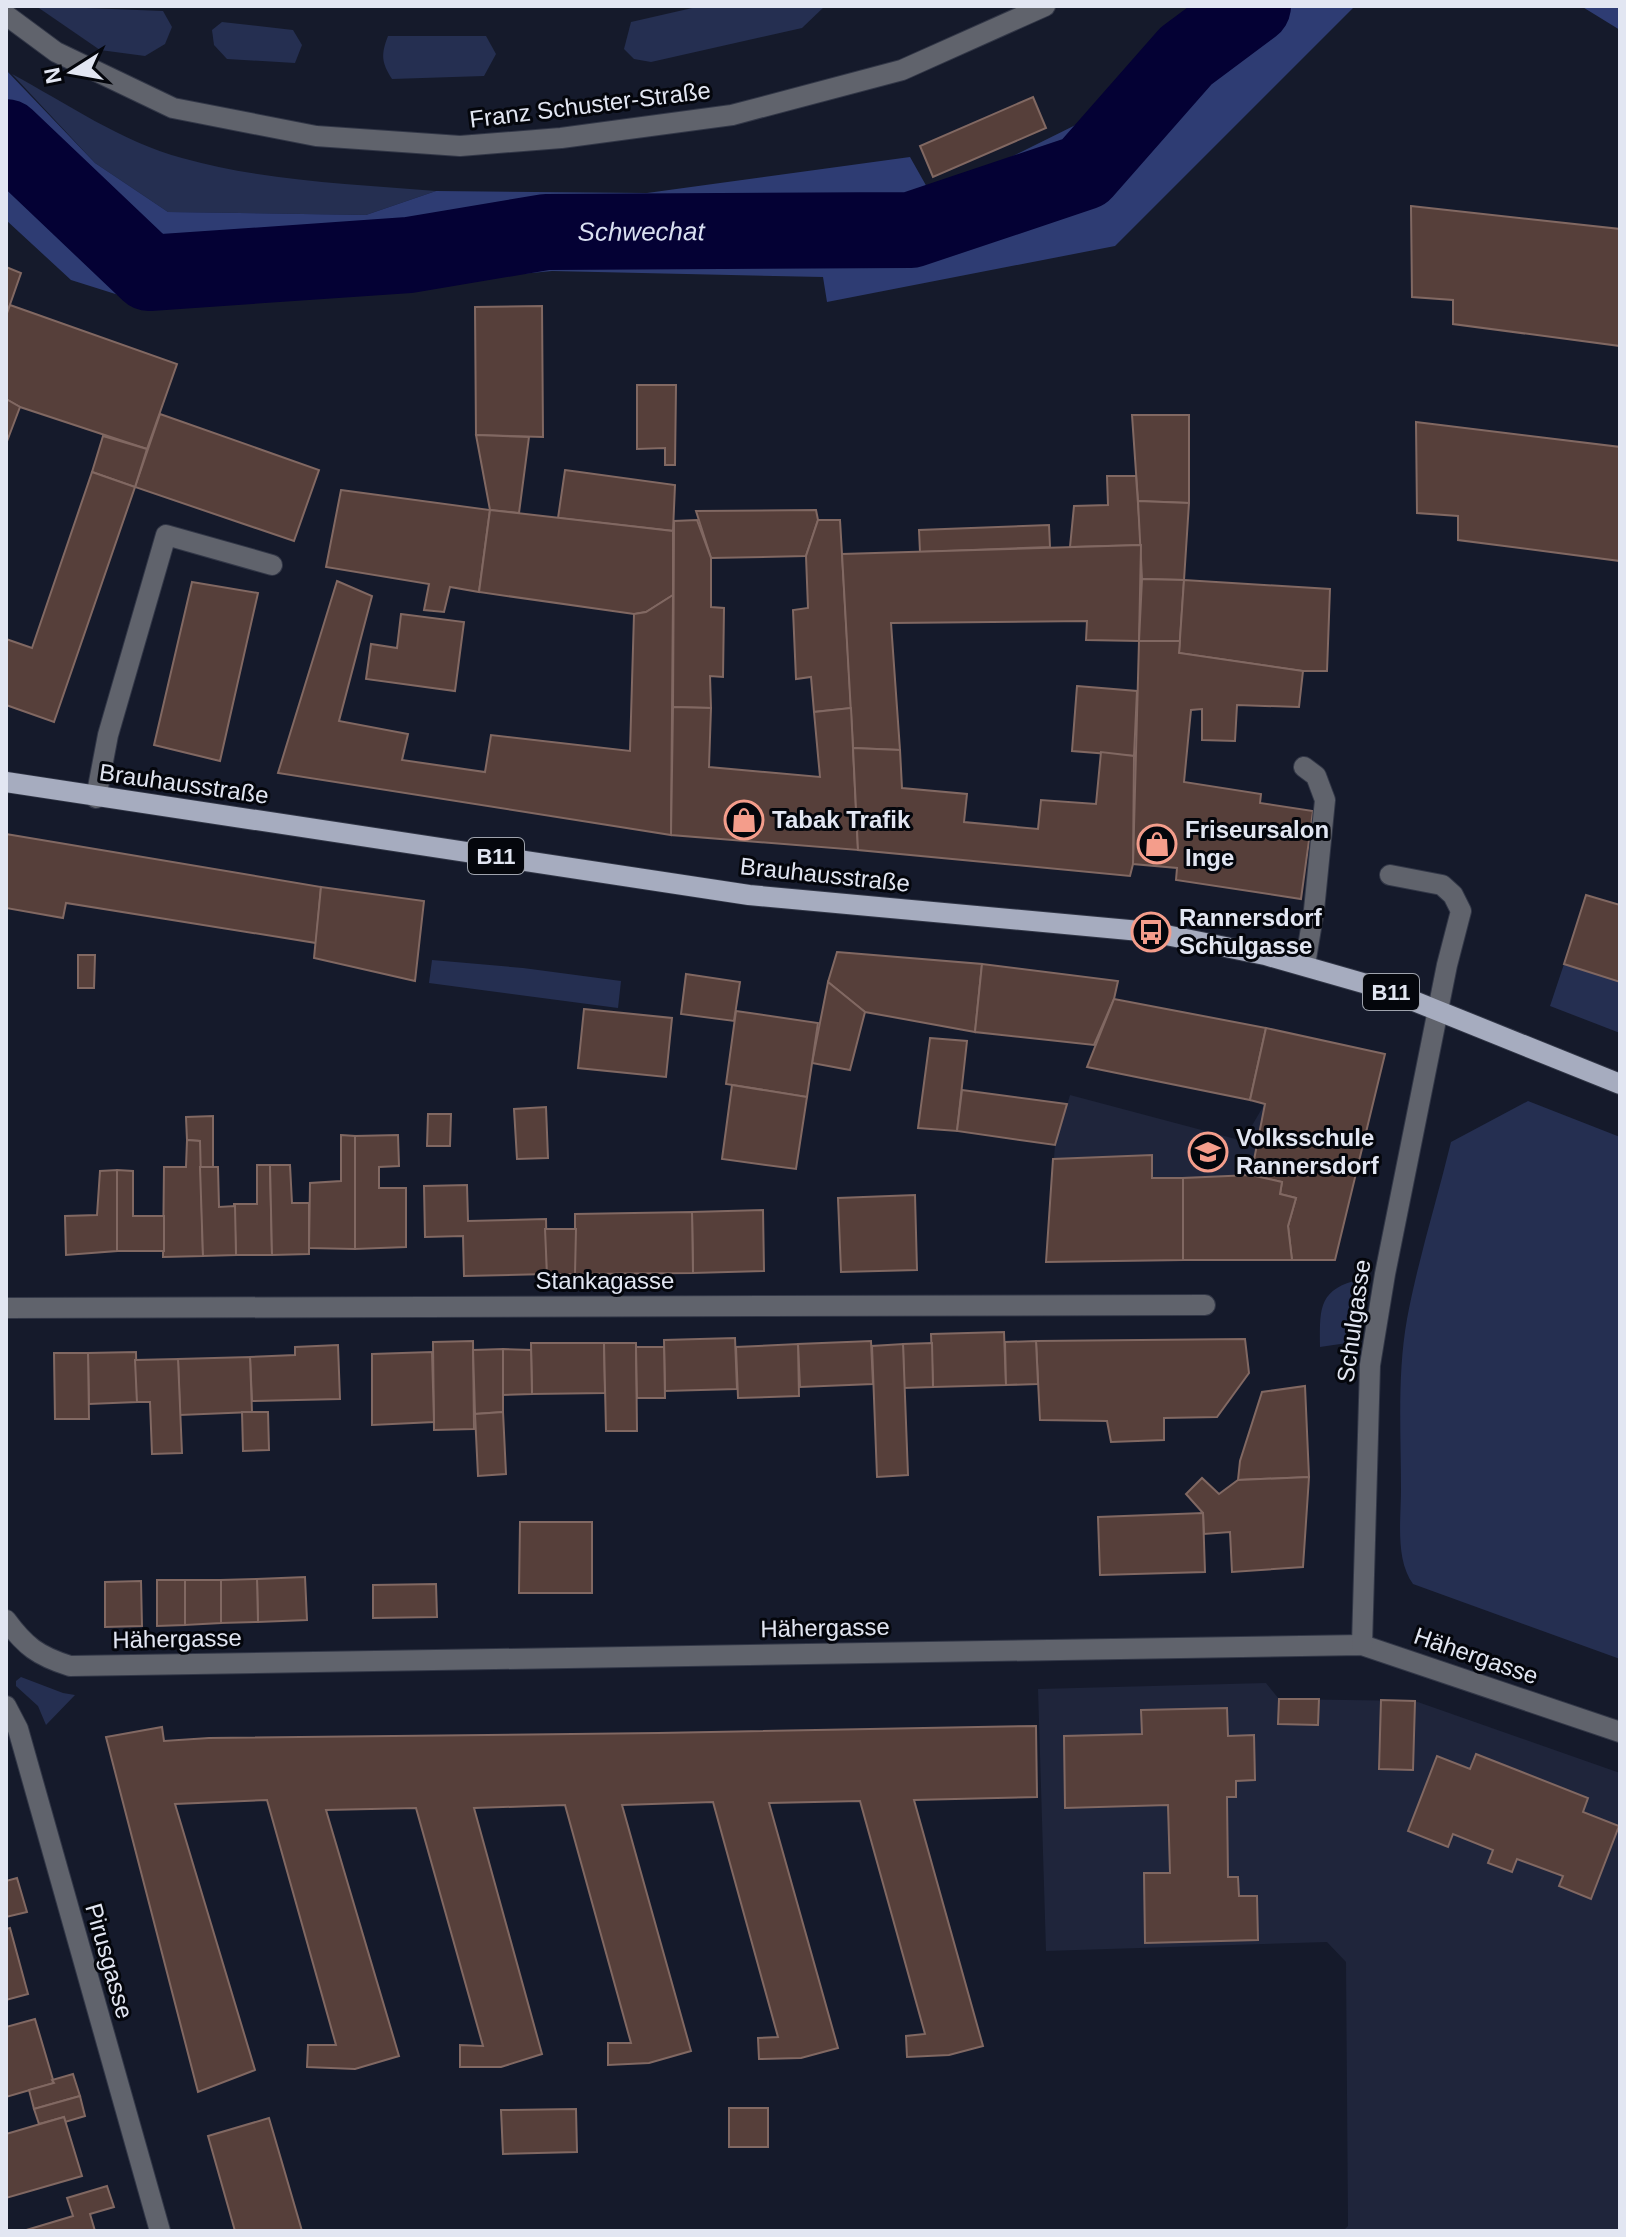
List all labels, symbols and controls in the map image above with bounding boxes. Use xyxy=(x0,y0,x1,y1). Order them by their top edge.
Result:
north arrow xyxy=(32,32,112,112)
text: N xyxy=(39,66,67,86)
street label: Franz Schuster-Straße xyxy=(468,76,712,133)
water label: Schwechat xyxy=(577,216,707,247)
street label: Brauhausstraße xyxy=(98,758,271,809)
shop icon: Tabak Trafik xyxy=(723,799,765,841)
place label: Tabak Trafik xyxy=(772,806,911,833)
place label: Friseursalon Inge xyxy=(1185,816,1329,871)
shop icon: Friseursalon Inge xyxy=(1136,823,1178,865)
road number: B11 xyxy=(468,838,524,874)
street label: Brauhausstraße xyxy=(739,852,911,897)
place label: Rannersdorf Schulgasse xyxy=(1179,904,1323,959)
bus stop icon: Rannersdorf Schulgasse xyxy=(1130,911,1172,953)
road number: B11 xyxy=(1363,974,1419,1010)
place label: Volksschule Rannersdorf xyxy=(1236,1124,1380,1179)
school or university icon: Volksschule Rannersdorf xyxy=(1187,1131,1229,1173)
street label: Schulgasse xyxy=(1332,1258,1376,1384)
street label: Stankagasse xyxy=(536,1267,674,1294)
street label: Hähergasse xyxy=(760,1613,890,1642)
street label: Hähergasse xyxy=(1411,1622,1542,1689)
street label: Hähergasse xyxy=(112,1624,242,1653)
street label: Pirusgasse xyxy=(80,1900,139,2022)

